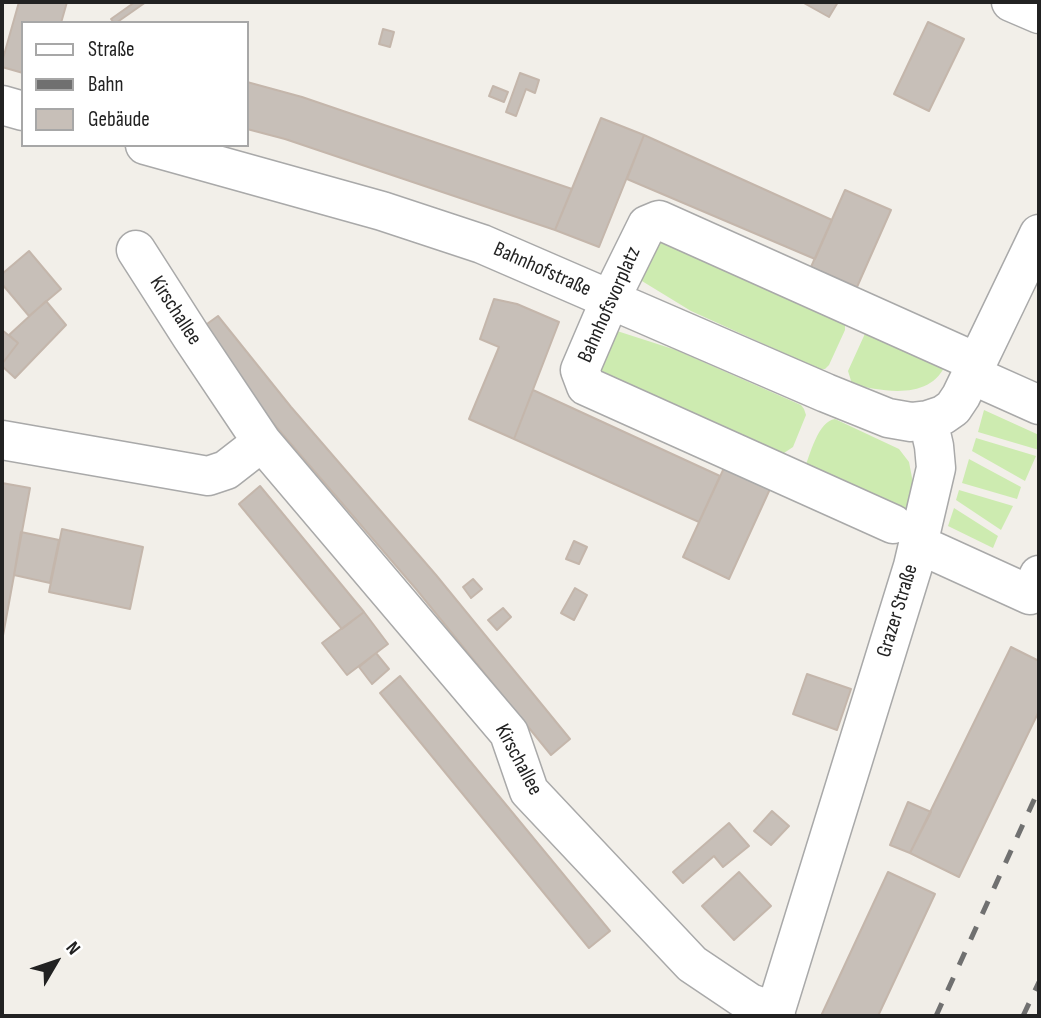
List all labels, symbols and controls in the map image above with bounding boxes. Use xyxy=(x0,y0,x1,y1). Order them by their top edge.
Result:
legend xyxy=(21,21,248,147)
text: Straße xyxy=(88,37,134,62)
text: Bahn xyxy=(88,72,123,97)
text: Gebäude xyxy=(88,107,150,132)
street label: Bahnhofstraße xyxy=(489,237,595,303)
street label: Bahnhofsvorplatz xyxy=(573,243,647,367)
street label: Kirschallee xyxy=(143,272,207,350)
street label: Grazer Straße xyxy=(872,562,924,660)
street label: Kirschallee xyxy=(489,720,547,800)
north arrow xyxy=(21,927,91,997)
text: N xyxy=(61,937,85,960)

